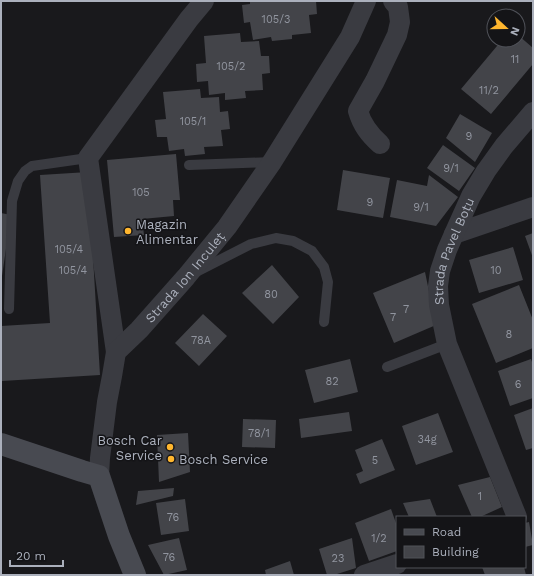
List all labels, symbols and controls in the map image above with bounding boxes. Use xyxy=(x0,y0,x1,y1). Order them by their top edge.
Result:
north arrow xyxy=(486,8,526,48)
house number: 105/3 xyxy=(262,13,290,26)
text: N xyxy=(507,25,522,38)
house number: 11 xyxy=(511,53,519,66)
house number: 105/2 xyxy=(217,60,245,73)
house number: 11/2 xyxy=(479,84,499,97)
house number: 105/1 xyxy=(180,115,206,128)
house number: 9 xyxy=(466,130,473,143)
house number: 9/1 xyxy=(443,162,459,175)
house number: 105 xyxy=(132,186,150,199)
street label: Strada Pavel Boțu xyxy=(431,195,477,305)
house number: 9 xyxy=(367,196,374,209)
house number: 9/1 xyxy=(413,201,429,214)
place label: Magazin Alimentar xyxy=(136,217,198,247)
marker: Magazin Alimentar xyxy=(123,226,133,236)
street label: Strada Ion Inculeț xyxy=(142,228,228,325)
house number: 105/4 xyxy=(55,243,84,256)
house number: 105/4 xyxy=(59,264,88,277)
house number: 10 xyxy=(490,264,502,277)
house number: 80 xyxy=(264,288,278,301)
house number: 7 xyxy=(403,303,409,316)
house number: 7 xyxy=(390,311,396,324)
house number: 8 xyxy=(506,328,513,341)
house number: 78A xyxy=(191,334,211,347)
house number: 82 xyxy=(325,375,339,388)
house number: 6 xyxy=(515,378,522,391)
house number: 78/1 xyxy=(248,427,270,440)
place label: Bosch Car Service xyxy=(98,433,162,463)
house number: 34g xyxy=(418,433,437,446)
marker: Bosch Car Service xyxy=(165,442,175,452)
place label: Bosch Service xyxy=(179,452,268,467)
marker: Bosch Service xyxy=(166,454,176,464)
house number: 5 xyxy=(372,454,378,467)
house number: 1 xyxy=(478,490,482,503)
house number: 76 xyxy=(167,511,180,524)
legend xyxy=(396,516,526,568)
text: Road xyxy=(432,525,461,539)
house number: 1/2 xyxy=(371,532,387,545)
scale bar xyxy=(10,542,63,568)
text: Building xyxy=(432,545,479,559)
text: 20 m xyxy=(16,549,46,563)
house number: 76 xyxy=(163,551,176,564)
house number: 23 xyxy=(332,552,344,565)

